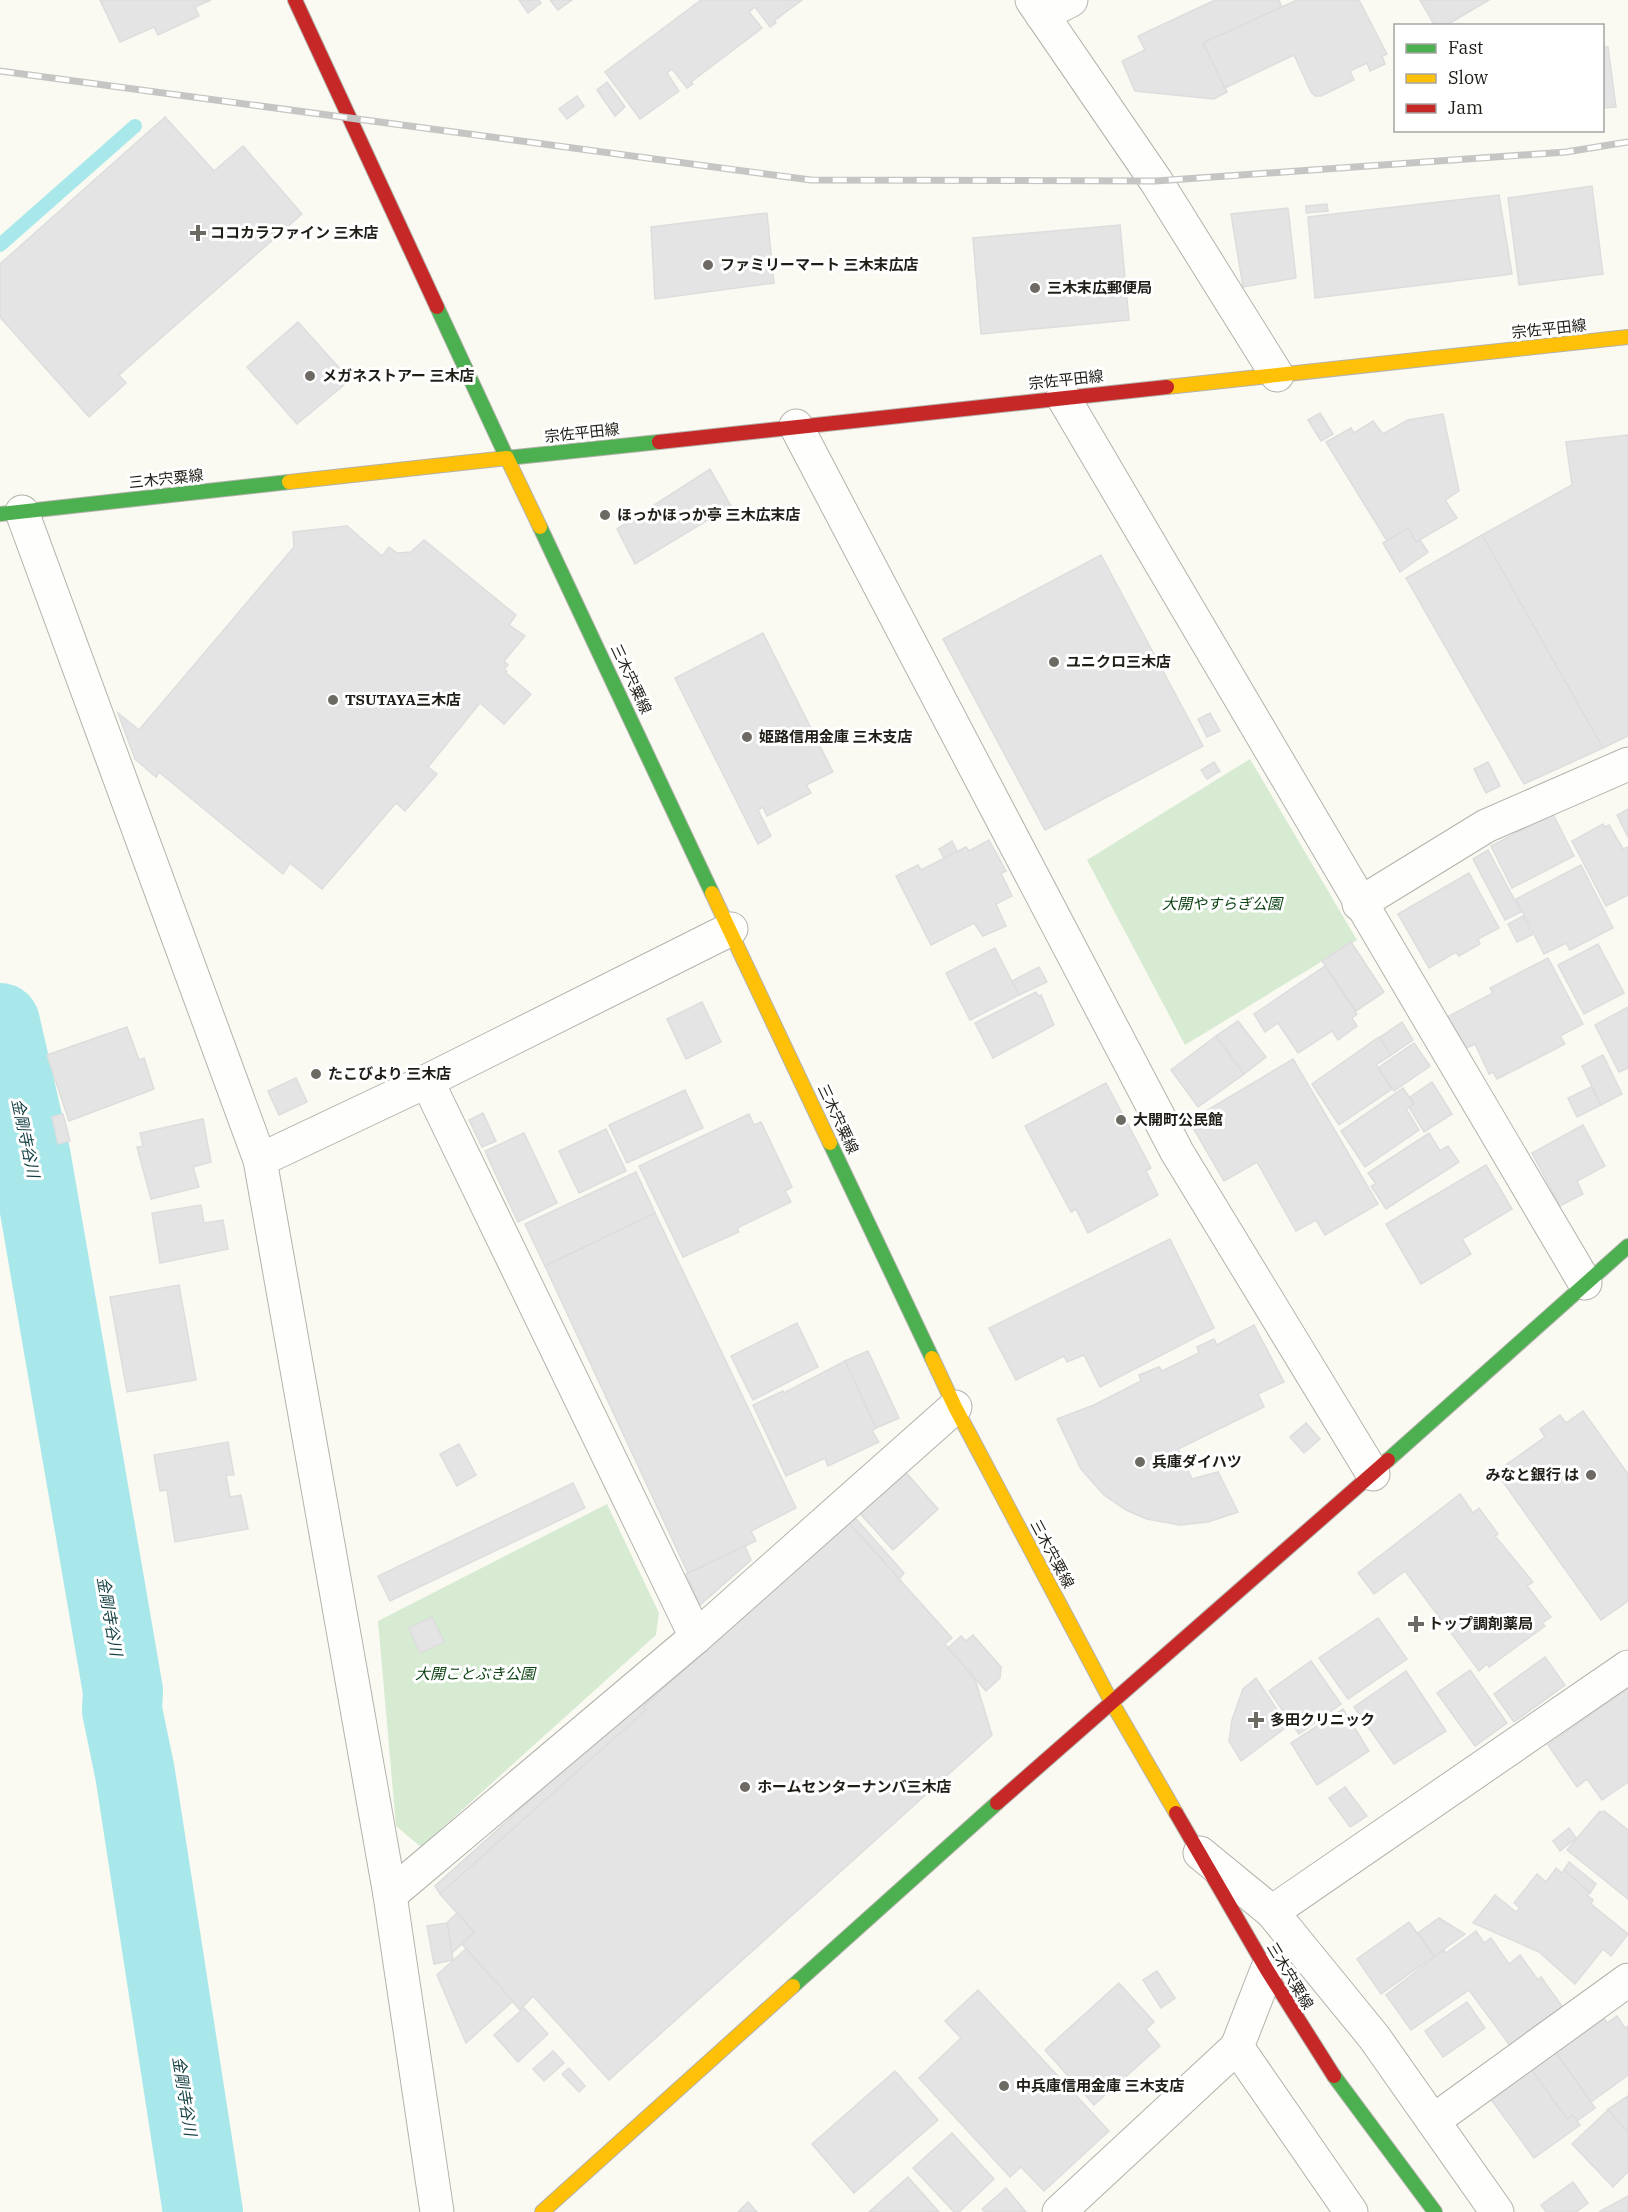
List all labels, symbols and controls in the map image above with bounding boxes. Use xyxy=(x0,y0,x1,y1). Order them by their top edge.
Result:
legend xyxy=(1394,24,1604,132)
text: Fast xyxy=(1448,36,1483,59)
text: Slow xyxy=(1448,66,1488,89)
text: Jam xyxy=(1448,96,1483,119)
place label: ココカラファイン 三木店 xyxy=(210,223,378,242)
marker: ココカラファイン 三木店 xyxy=(191,226,205,240)
place label: ファミリーマート 三木末広店 xyxy=(720,255,918,274)
marker: ファミリーマート 三木末広店 xyxy=(701,258,715,272)
place label: 三木末広郵便局 xyxy=(1047,278,1152,297)
marker: 三木末広郵便局 xyxy=(1028,281,1042,295)
street label: 宗佐平田線 xyxy=(1511,315,1587,342)
place label: メガネストアー 三木店 xyxy=(322,366,475,385)
street label: 宗佐平田線 xyxy=(1028,366,1104,393)
marker: メガネストアー 三木店 xyxy=(303,369,317,383)
street label: 宗佐平田線 xyxy=(544,419,620,446)
street label: 三木宍粟線 xyxy=(128,465,204,492)
place label: ほっかほっか亭 三木広末店 xyxy=(617,505,800,524)
marker: ほっかほっか亭 三木広末店 xyxy=(598,508,612,522)
street label: 三木宍粟線 xyxy=(607,641,656,717)
place label: ユニクロ三木店 xyxy=(1066,652,1171,671)
marker: ユニクロ三木店 xyxy=(1047,655,1061,669)
place label: TSUTAYA三木店 xyxy=(345,690,461,709)
marker: TSUTAYA三木店 xyxy=(326,693,340,707)
place label: 姫路信用金庫 三木支店 xyxy=(759,727,912,746)
marker: 姫路信用金庫 三木支店 xyxy=(740,730,754,744)
park label: 大開やすらぎ公園 xyxy=(1162,894,1284,913)
place label: たこびより 三木店 xyxy=(328,1064,451,1083)
marker: たこびより 三木店 xyxy=(309,1067,323,1081)
street label: 三木宍粟線 xyxy=(814,1081,863,1157)
water label: 金剛寺谷川 xyxy=(8,1097,45,1181)
place label: 大開町公民館 xyxy=(1133,1110,1223,1129)
marker: 大開町公民館 xyxy=(1114,1113,1128,1127)
place label: 兵庫ダイハツ xyxy=(1152,1452,1242,1471)
marker: 兵庫ダイハツ xyxy=(1133,1455,1147,1469)
place label: みなと銀行 は xyxy=(1486,1465,1579,1484)
marker: みなと銀行 は xyxy=(1584,1468,1598,1482)
street label: 三木宍粟線 xyxy=(1026,1516,1078,1591)
water label: 金剛寺谷川 xyxy=(93,1575,127,1659)
place label: トップ調剤薬局 xyxy=(1428,1614,1533,1633)
marker: トップ調剤薬局 xyxy=(1409,1617,1423,1631)
park label: 大開ことぶき公園 xyxy=(415,1664,537,1683)
place label: 多田クリニック xyxy=(1270,1710,1375,1729)
marker: 多田クリニック xyxy=(1247,1711,1265,1729)
place label: ホームセンターナンバ三木店 xyxy=(757,1777,952,1796)
marker: ホームセンターナンバ三木店 xyxy=(738,1780,752,1794)
street label: 三木宍粟線 xyxy=(1263,1939,1318,2013)
water label: 金剛寺谷川 xyxy=(169,2055,201,2139)
place label: 中兵庫信用金庫 三木支店 xyxy=(1016,2076,1184,2095)
marker: 中兵庫信用金庫 三木支店 xyxy=(997,2079,1011,2093)

